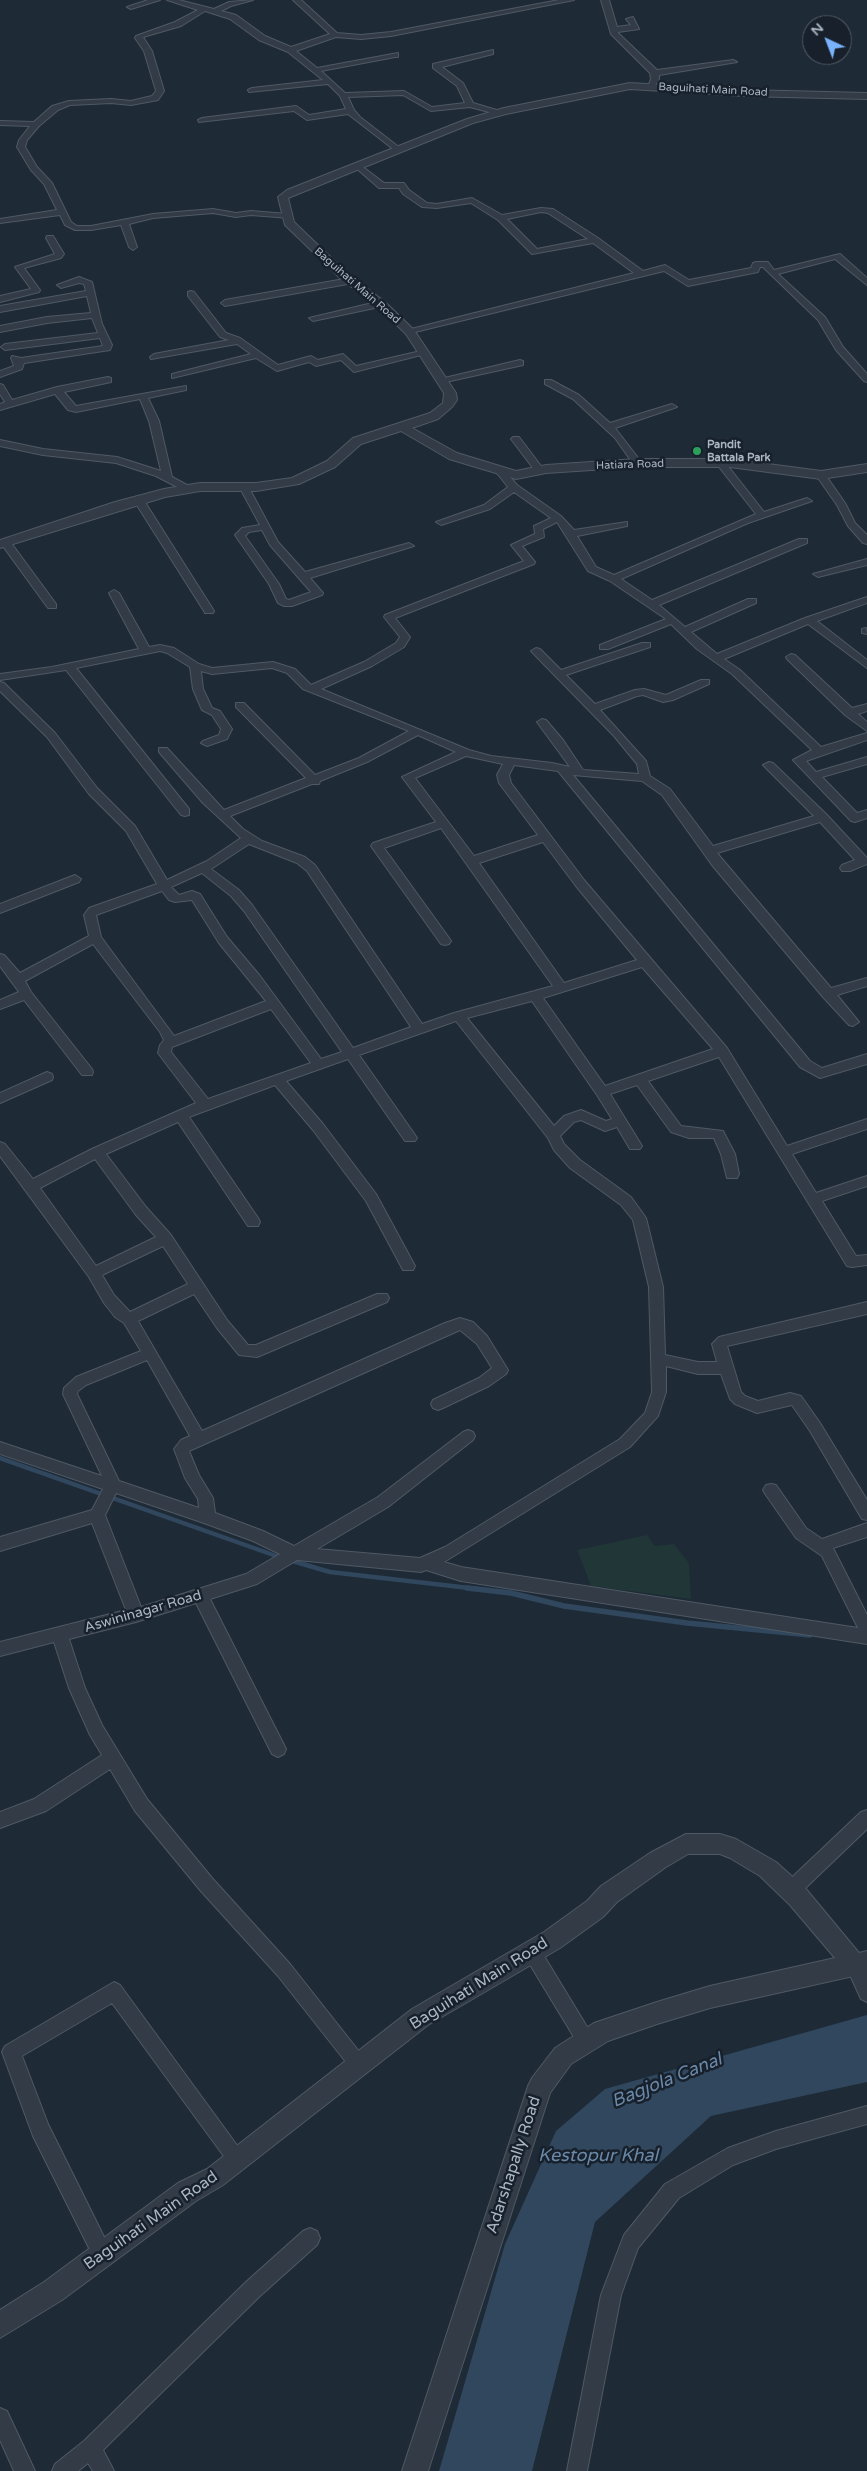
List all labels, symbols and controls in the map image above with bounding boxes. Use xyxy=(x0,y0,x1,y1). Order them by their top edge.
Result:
north arrow xyxy=(802,15,852,65)
text: N xyxy=(807,19,827,39)
street label: Baguihati Main Road xyxy=(658,81,768,99)
street label: Baguihati Main Road xyxy=(311,245,403,327)
place label: Pandit Battala Park xyxy=(707,438,771,464)
marker: Pandit Battala Park xyxy=(691,445,703,457)
street label: Hatiara Road xyxy=(596,457,664,473)
street label: Aswininagar Road xyxy=(83,1587,203,1637)
street label: Baguihati Main Road xyxy=(406,1934,552,2034)
water label: Bagjola Canal xyxy=(609,2049,725,2113)
street label: Adarshapally Road xyxy=(483,2094,545,2236)
water label: Kestopur Khal xyxy=(538,2145,658,2167)
street label: Baguihati Main Road xyxy=(80,2167,222,2275)

